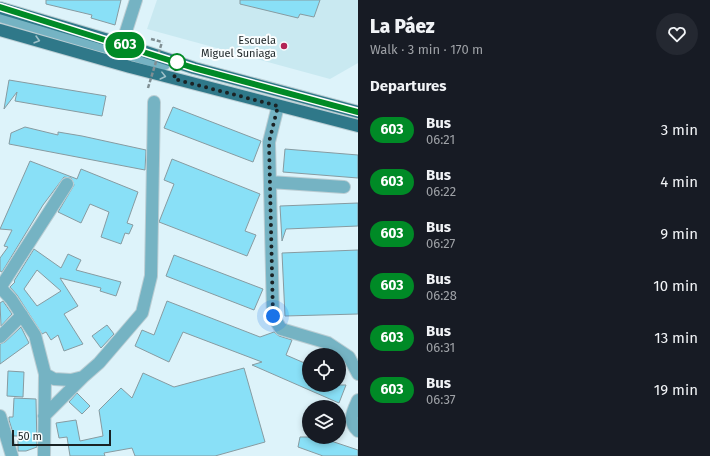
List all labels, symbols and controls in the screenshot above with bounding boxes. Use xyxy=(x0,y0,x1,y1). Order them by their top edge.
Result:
button: heart xyxy=(656,13,698,55)
text: La Páez xyxy=(370,15,435,38)
line badge: 603 xyxy=(102,32,148,58)
place label: Escuela Miguel Suniaga xyxy=(201,34,276,60)
one-way arrow xyxy=(34,36,41,44)
text: 603 xyxy=(113,36,137,53)
marker: Escuela Miguel Suniaga xyxy=(279,41,289,51)
text: Walk · 3 min · 170 m xyxy=(370,42,483,57)
unlabelled marker xyxy=(168,53,186,71)
one-way arrow xyxy=(159,71,166,80)
text: Departures xyxy=(370,77,447,95)
text: Bus xyxy=(426,114,451,132)
text: 603 xyxy=(380,121,404,138)
text: 3 min xyxy=(661,121,698,139)
text: 06:21 xyxy=(426,132,455,147)
text: Bus xyxy=(426,166,451,184)
text: 603 xyxy=(380,173,404,190)
text: 4 min xyxy=(660,173,698,191)
text: 06:22 xyxy=(426,184,456,199)
text: Bus xyxy=(426,218,451,236)
text: 603 xyxy=(380,225,404,242)
text: 9 min xyxy=(660,225,698,243)
text: 06:27 xyxy=(426,236,455,251)
text: Bus xyxy=(426,270,451,288)
text: 603 xyxy=(380,277,404,294)
text: 10 min xyxy=(653,277,698,295)
text: 06:28 xyxy=(426,288,457,303)
your location xyxy=(263,306,283,326)
text: Bus xyxy=(426,322,451,340)
text: 603 xyxy=(380,329,404,346)
text: 13 min xyxy=(654,329,698,347)
text: 06:31 xyxy=(426,340,455,355)
map controls xyxy=(302,348,346,444)
button: locate xyxy=(302,348,346,392)
text: Bus xyxy=(426,374,451,392)
text: 603 xyxy=(380,381,404,398)
text: 19 min xyxy=(654,381,698,399)
text: 06:37 xyxy=(426,392,456,407)
button: layers xyxy=(302,400,346,444)
scale bar xyxy=(12,428,111,447)
text: 50 m xyxy=(18,430,42,443)

